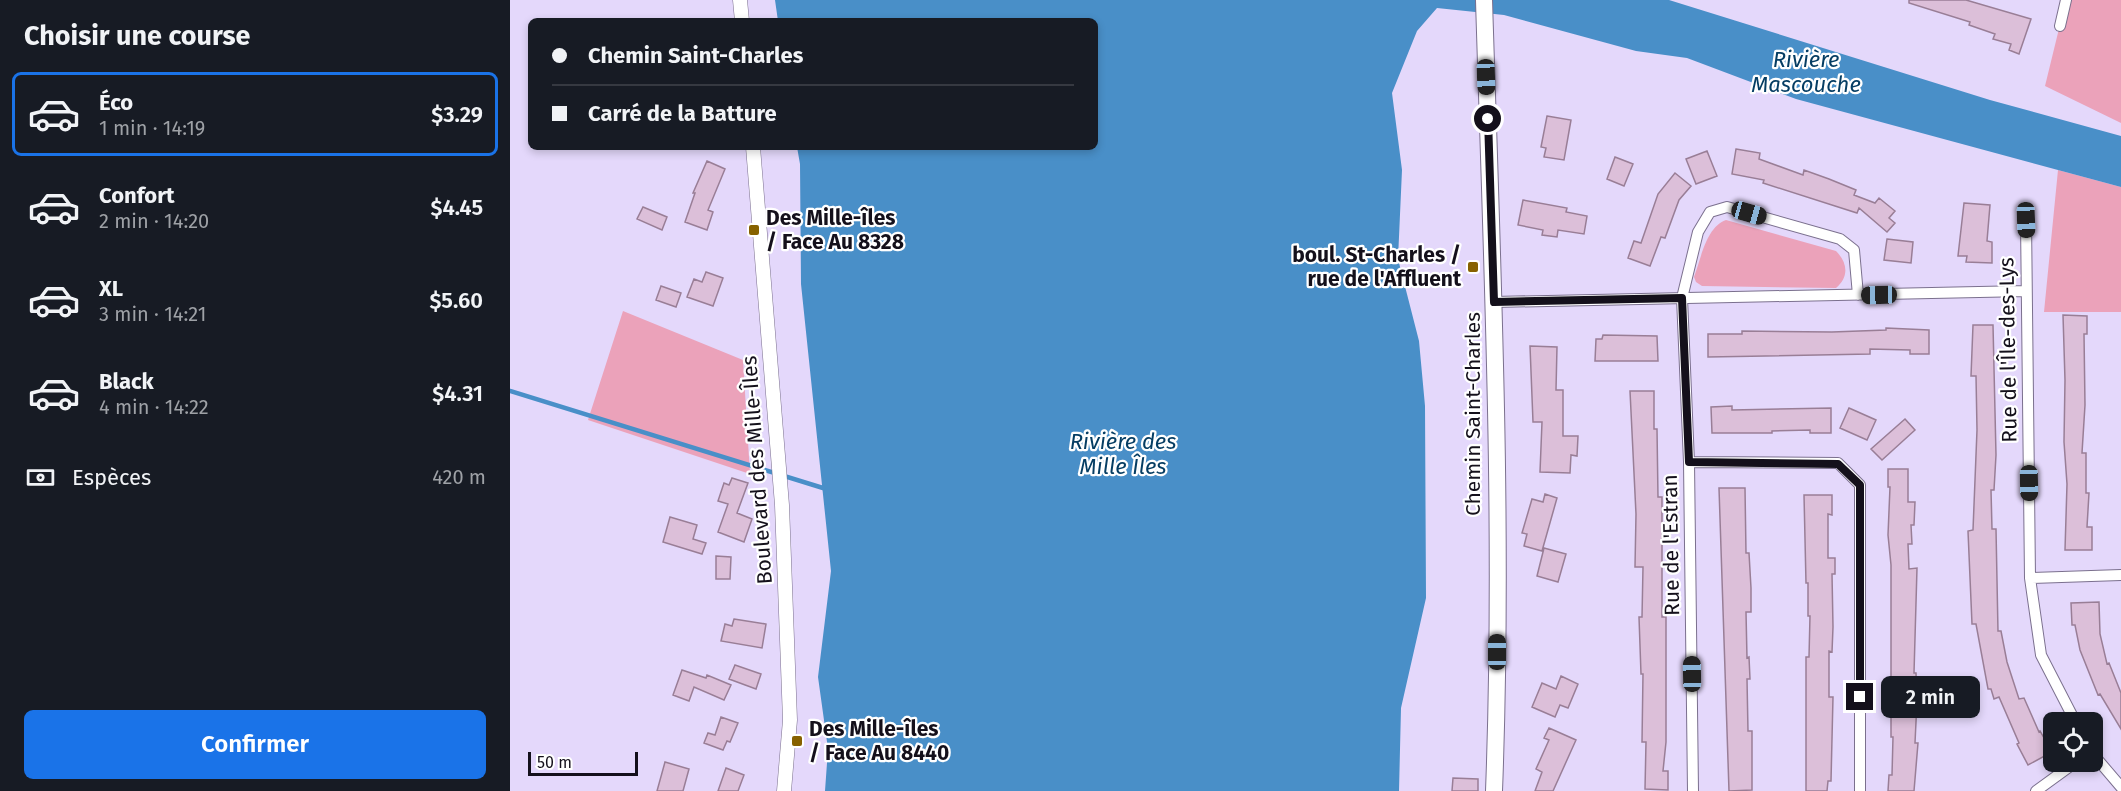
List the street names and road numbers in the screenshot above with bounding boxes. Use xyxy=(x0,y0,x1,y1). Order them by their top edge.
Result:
street label: Rue de l'Île-des-Lys xyxy=(1993,257,2023,443)
street label: Chemin Saint-Charles xyxy=(1460,312,1486,516)
street label: Boulevard des Mille-Îles xyxy=(736,355,778,585)
street label: Rue de l'Estran xyxy=(1657,474,1685,616)

